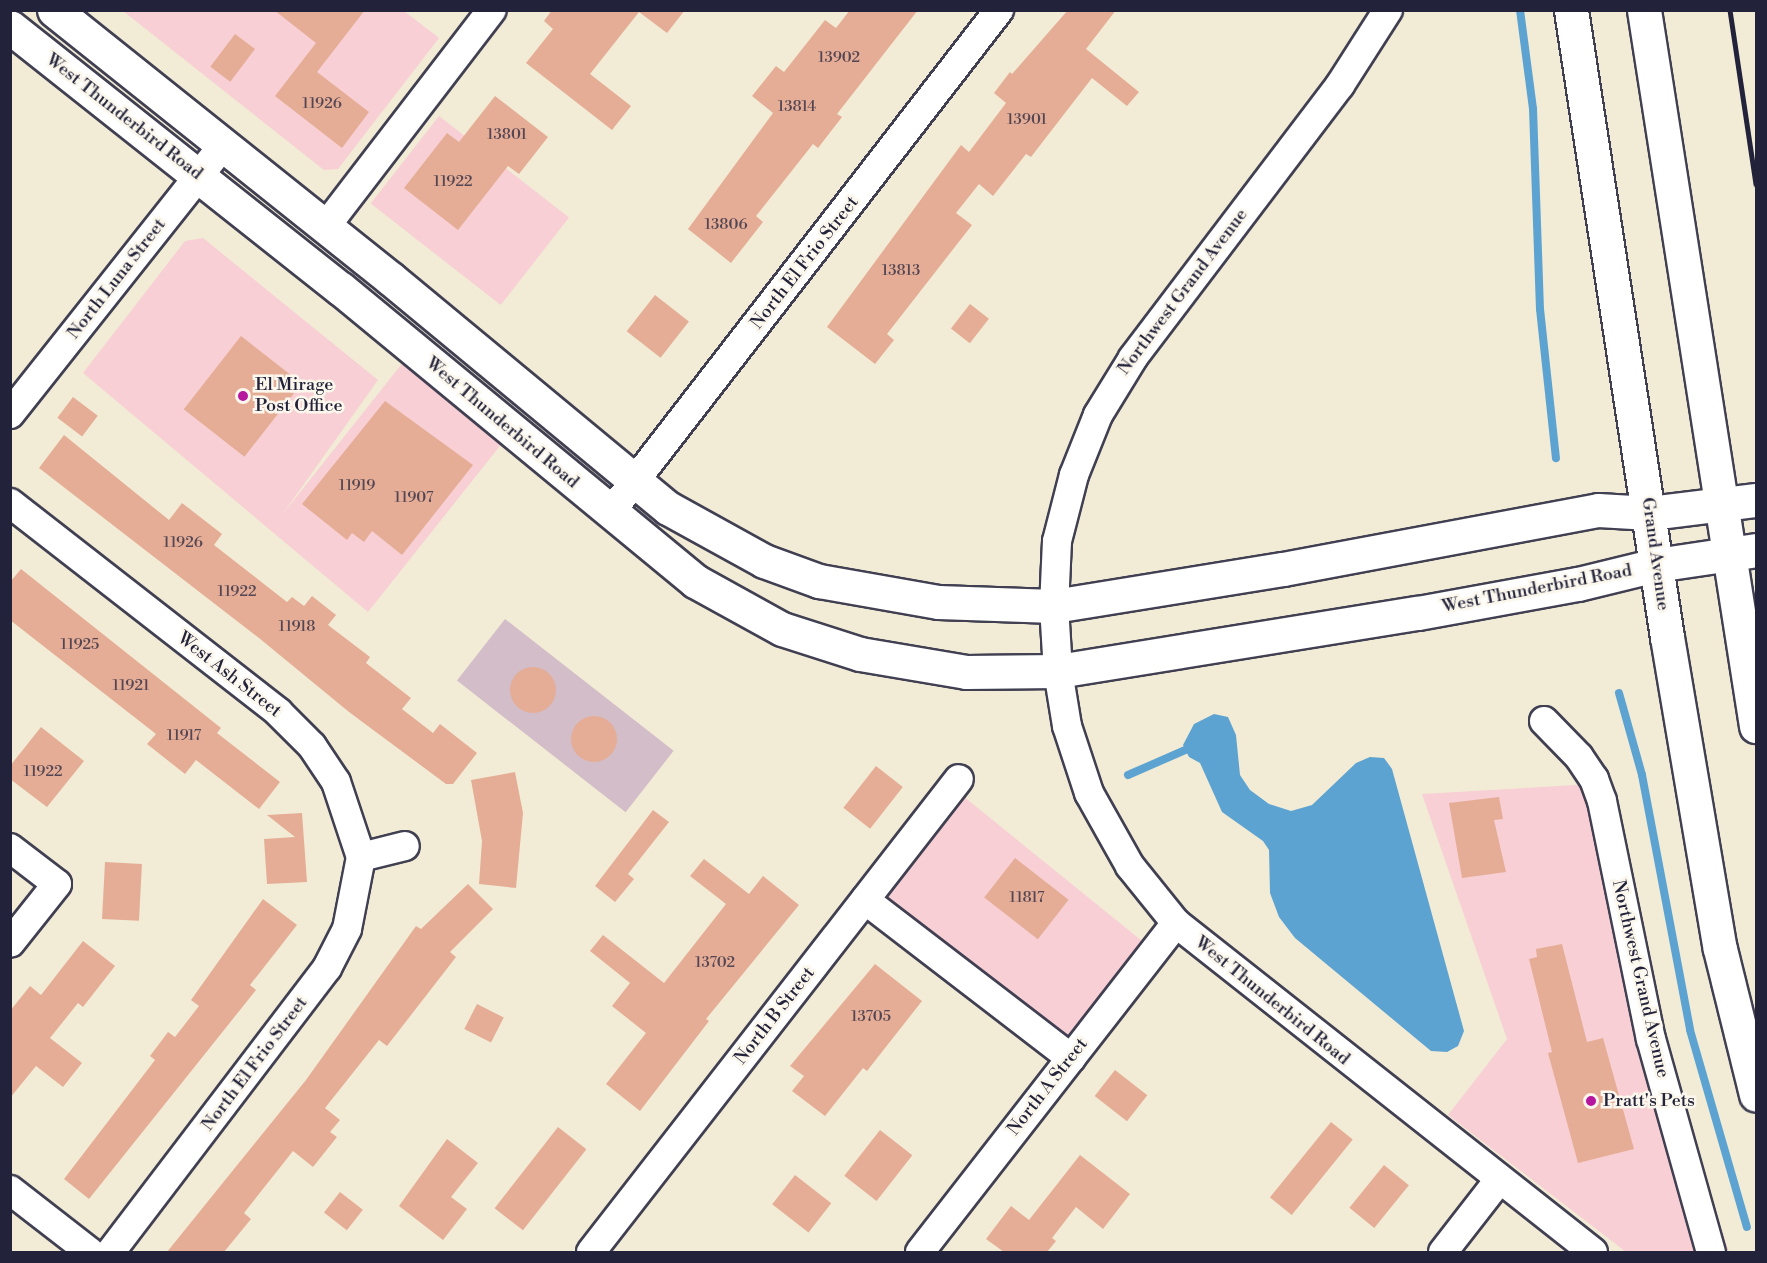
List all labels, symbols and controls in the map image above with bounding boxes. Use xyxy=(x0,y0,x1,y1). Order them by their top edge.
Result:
street label: West Thunderbird Road xyxy=(41,49,207,185)
house number: 13902 xyxy=(818,49,860,67)
house number: 11926 xyxy=(302,95,342,113)
house number: 13814 xyxy=(778,98,816,116)
house number: 13901 xyxy=(1007,111,1047,129)
house number: 13801 xyxy=(487,126,527,144)
house number: 11922 xyxy=(433,173,473,191)
street label: North El Frio Street xyxy=(746,192,864,334)
street label: Northwest Grand Avenue xyxy=(1113,205,1253,379)
street label: North Luna Street xyxy=(63,214,171,344)
house number: 13806 xyxy=(705,216,747,234)
house number: 13813 xyxy=(882,262,920,280)
street label: West Thunderbird Road xyxy=(421,353,583,493)
place label: El Mirage Post Office xyxy=(255,375,343,418)
marker: El Mirage Post Office xyxy=(236,389,250,403)
house number: 11919 xyxy=(339,477,375,495)
house number: 11907 xyxy=(394,489,434,507)
street label: Grand Avenue xyxy=(1636,496,1674,612)
house number: 11926 xyxy=(163,534,203,552)
street label: West Thunderbird Road xyxy=(1440,560,1634,618)
house number: 11922 xyxy=(217,583,257,601)
house number: 11918 xyxy=(279,618,315,636)
street label: West Ash Street xyxy=(173,628,285,722)
house number: 11925 xyxy=(61,636,99,654)
house number: 11921 xyxy=(112,677,150,695)
house number: 11917 xyxy=(167,727,201,745)
house number: 11922 xyxy=(23,763,63,781)
street label: Northwest Grand Avenue xyxy=(1607,878,1673,1080)
house number: 11817 xyxy=(1009,889,1045,907)
street label: West Thunderbird Road xyxy=(1190,932,1354,1070)
house number: 13702 xyxy=(695,954,735,972)
street label: North B Street xyxy=(730,963,820,1069)
street label: North El Frio Street xyxy=(197,993,313,1135)
house number: 13705 xyxy=(851,1008,891,1026)
street label: North A Street xyxy=(1003,1034,1093,1140)
place label: Pratt's Pets xyxy=(1603,1090,1695,1112)
marker: Pratt's Pets xyxy=(1584,1094,1598,1108)

